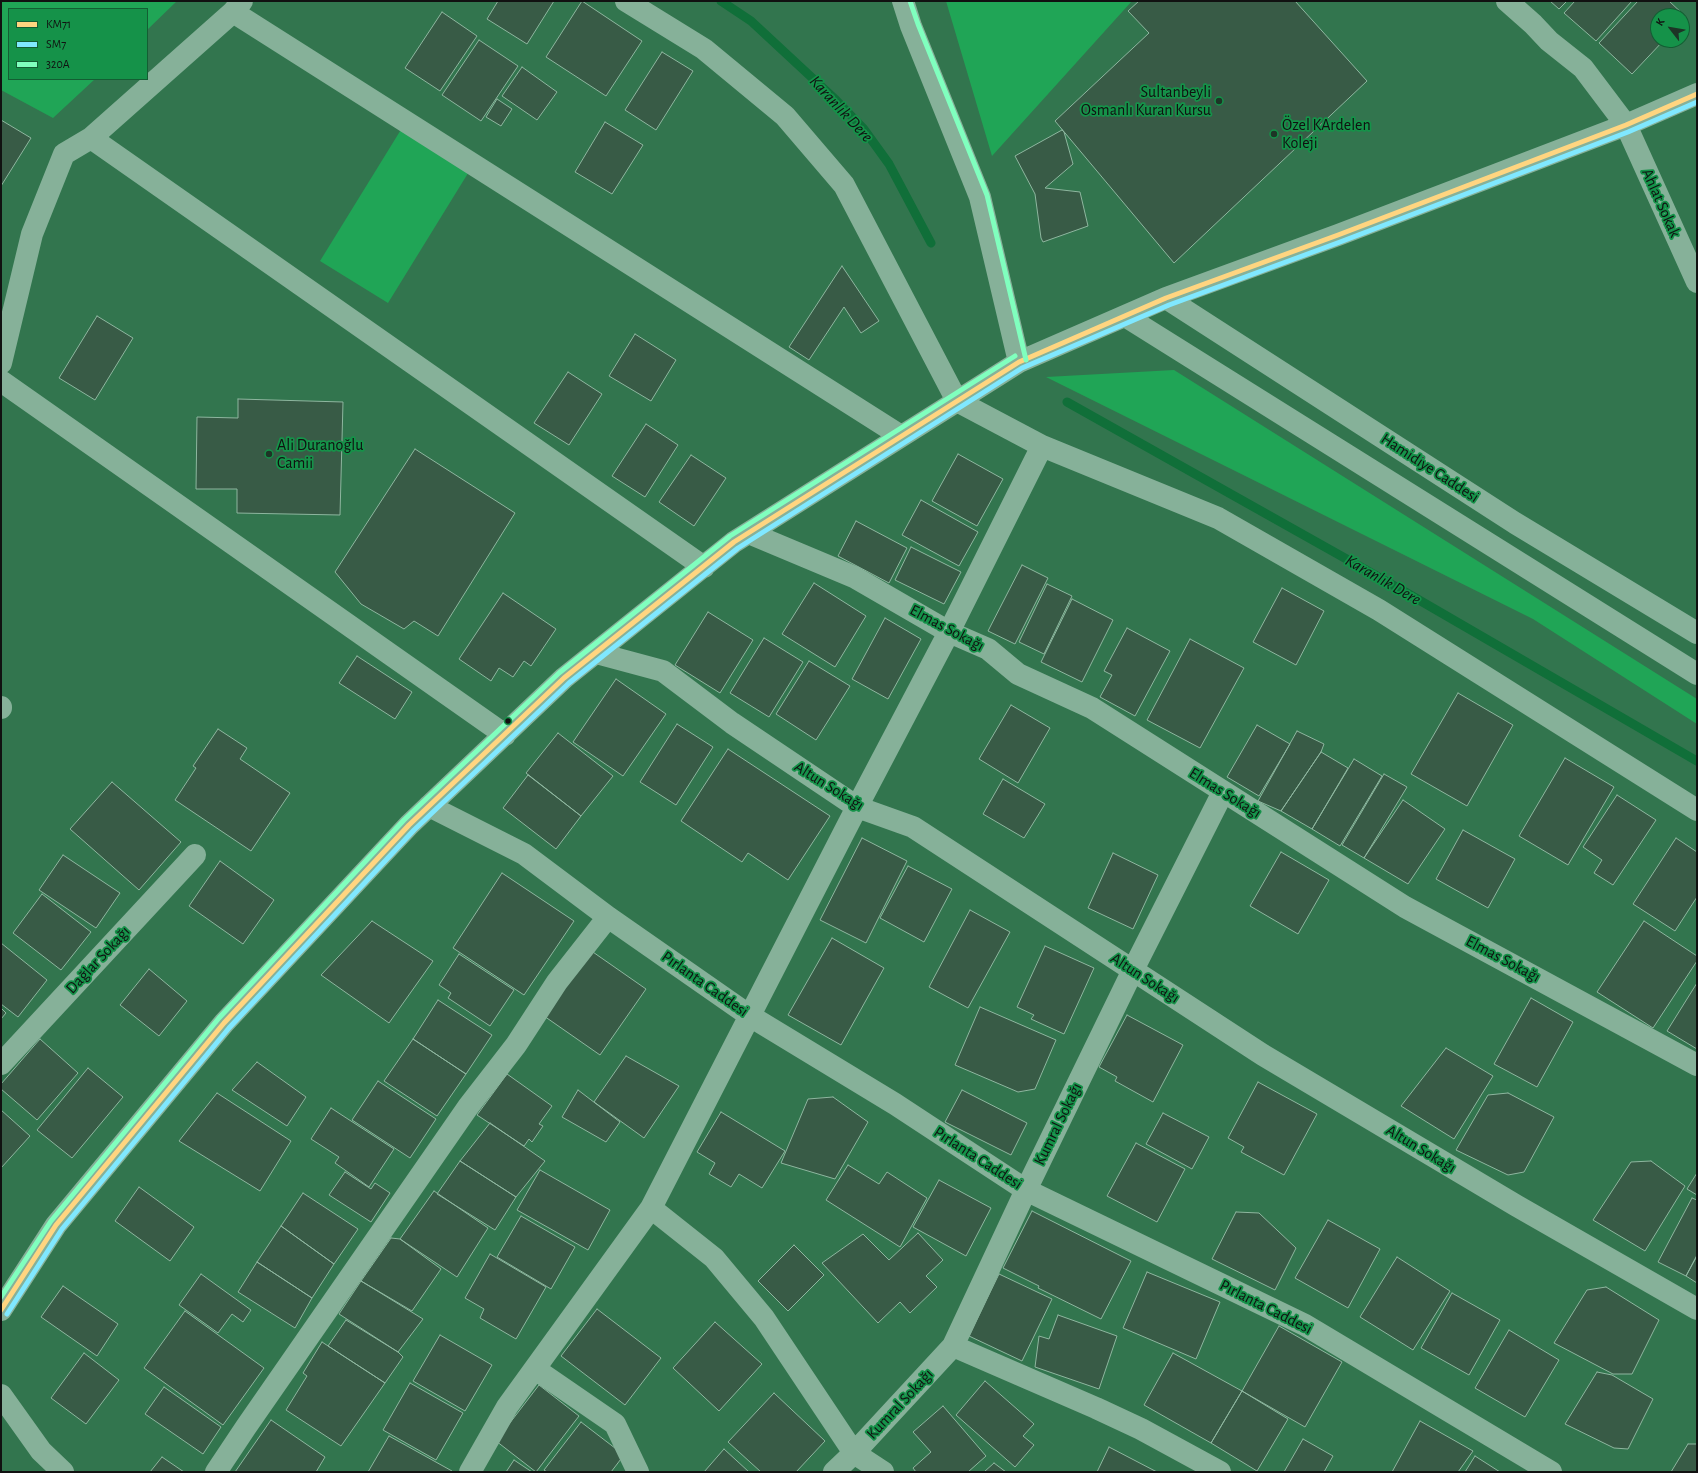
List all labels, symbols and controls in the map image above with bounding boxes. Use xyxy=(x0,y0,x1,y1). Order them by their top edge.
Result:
legend xyxy=(8,8,148,80)
north arrow xyxy=(1650,8,1690,48)
text: K xyxy=(1654,16,1667,28)
text: KM71 xyxy=(46,18,71,30)
text: SM7 xyxy=(46,38,66,50)
text: 320A xyxy=(46,58,70,70)
water label: Karanlık Dere xyxy=(805,71,877,147)
place label: Sultanbeyli Osmanlı Kuran Kursu xyxy=(1081,82,1211,120)
marker: Sultanbeyli Osmanlı Kuran Kursu xyxy=(1214,96,1224,106)
place label: Özel KArdelen Koleji xyxy=(1282,115,1371,153)
marker: Özel KArdelen Koleji xyxy=(1269,129,1279,139)
street label: Ahlat Sokak xyxy=(1637,166,1685,240)
street label: Hamidiye Caddesi xyxy=(1377,429,1483,507)
place label: Ali Duranoğlu Camii xyxy=(277,435,363,473)
marker: Ali Duranoğlu Camii xyxy=(264,449,274,459)
water label: Karanlık Dere xyxy=(1342,550,1424,610)
street label: Elmas Sokağı xyxy=(907,600,987,656)
unlabelled marker xyxy=(503,716,513,726)
street label: Altun Sokağı xyxy=(791,757,867,815)
street label: Elmas Sokağı xyxy=(1185,763,1265,823)
street label: Dağlar Sokağı xyxy=(62,922,134,998)
street label: Elmas Sokağı xyxy=(1463,931,1543,987)
street label: Pırlanta Caddesi xyxy=(658,947,752,1021)
street label: Altun Sokağı xyxy=(1107,949,1183,1007)
street label: Kumral Sokağı xyxy=(1030,1080,1086,1168)
street label: Altun Sokağı xyxy=(1382,1121,1460,1177)
street label: Pırlanta Caddesi xyxy=(930,1122,1026,1194)
street label: Pırlanta Caddesi xyxy=(1216,1275,1316,1339)
street label: Kumral Sokağı xyxy=(863,1365,937,1443)

